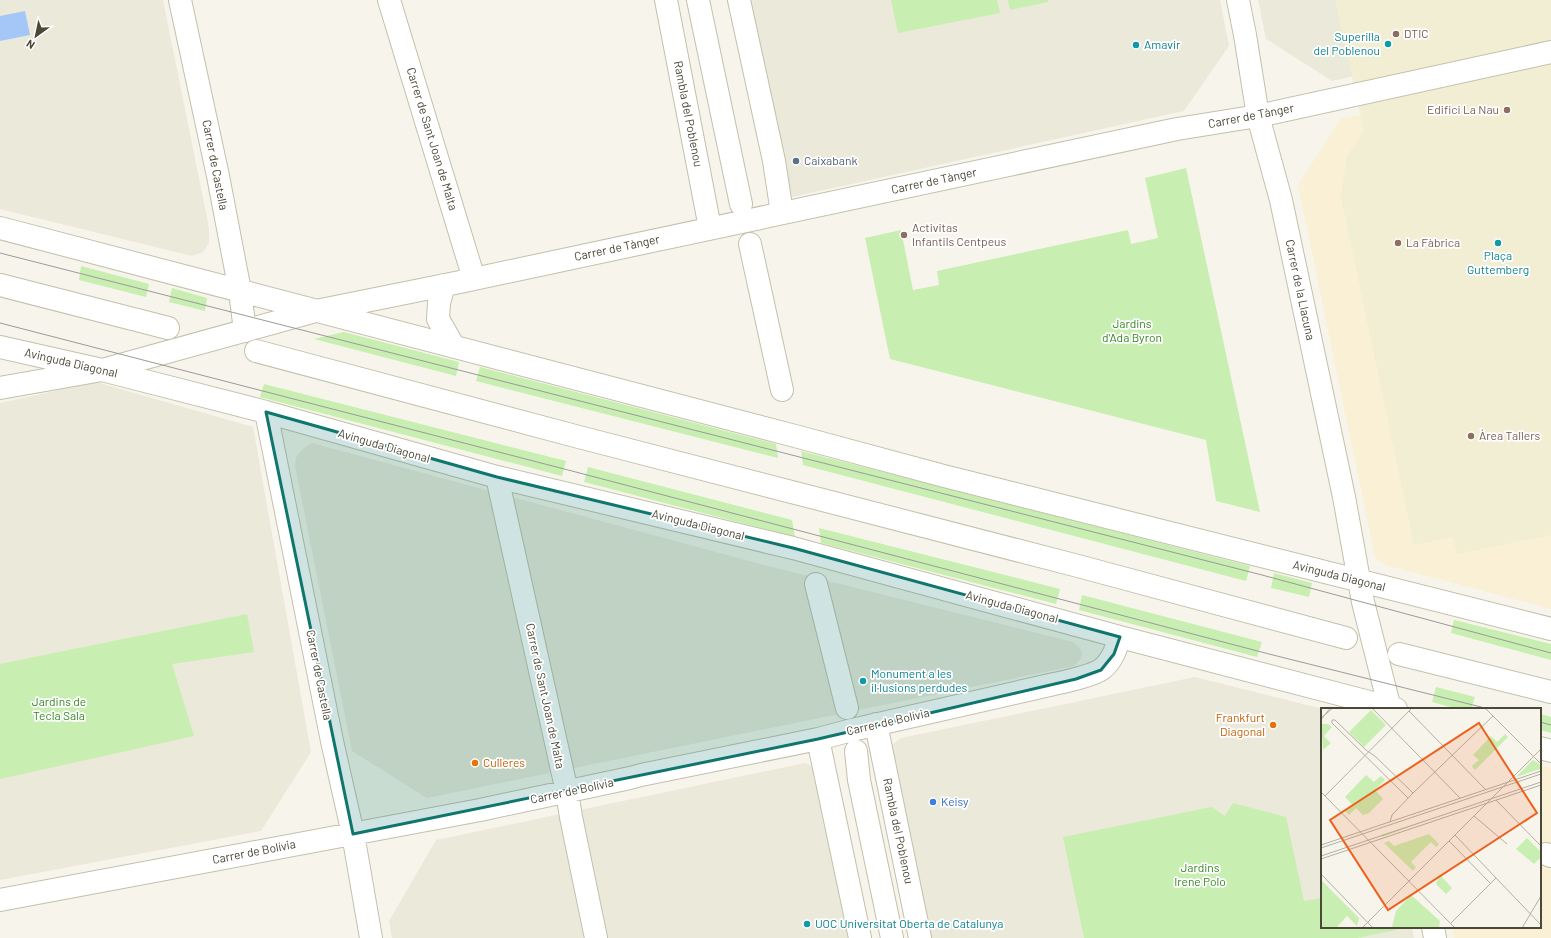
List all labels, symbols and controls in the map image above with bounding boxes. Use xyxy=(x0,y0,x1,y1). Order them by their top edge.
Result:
north arrow xyxy=(16,16,56,56)
place label: DTIC xyxy=(1404,26,1429,40)
place label: Superilla del Poblenou xyxy=(1313,29,1380,57)
marker: DTIC xyxy=(1391,29,1401,39)
text: N xyxy=(24,37,37,52)
place label: Amavir xyxy=(1144,37,1181,51)
marker: Superilla del Poblenou xyxy=(1383,39,1393,49)
marker: Amavir xyxy=(1131,40,1141,50)
street label: Rambla del Poblenou xyxy=(672,60,706,168)
street label: Carrer de Sant Joan de Malta xyxy=(405,66,461,212)
street label: Carrer de Tànger xyxy=(1207,100,1295,130)
place label: Edifici La Nau xyxy=(1427,102,1499,116)
marker: Edifici La Nau xyxy=(1502,105,1512,115)
street label: Carrer de Castella xyxy=(200,118,232,211)
place label: Caixabank xyxy=(804,153,857,167)
marker: Caixabank xyxy=(791,156,801,166)
street label: Carrer de Tànger xyxy=(890,164,978,196)
place label: Activitas Infantils Centpeus xyxy=(912,220,1006,248)
marker: Activitas Infantils Centpeus xyxy=(899,230,909,240)
street label: Carrer de Tànger xyxy=(573,231,661,263)
place label: La Fàbrica xyxy=(1406,235,1460,249)
street label: Carrer de la Llacuna xyxy=(1283,238,1319,342)
marker: La Fàbrica xyxy=(1393,238,1403,248)
marker: Plaça Guttemberg xyxy=(1493,238,1503,248)
place label: Plaça Guttemberg xyxy=(1467,248,1529,276)
park label: Jardins d'Ada Byron xyxy=(1102,316,1162,344)
street label: Avinguda Diagonal xyxy=(23,345,119,380)
street label: Avinguda Diagonal xyxy=(337,425,432,465)
place label: Àrea Tallers xyxy=(1479,428,1540,442)
marker: Àrea Tallers xyxy=(1466,431,1476,441)
street label: Avinguda Diagonal xyxy=(650,506,746,542)
street label: Avinguda Diagonal xyxy=(1291,557,1387,593)
street label: Avinguda Diagonal xyxy=(965,587,1060,625)
street label: Carrer de Sant Joan de Malta xyxy=(524,622,568,770)
street label: Carrer de Castella xyxy=(304,628,336,721)
place label: Monument a les il·lusions perdudes xyxy=(871,666,968,694)
marker: Monument a les il·lusions perdudes xyxy=(858,676,868,686)
park label: Jardins de Tecla Sala xyxy=(32,694,86,722)
street label: Carrer de Bolívia xyxy=(845,705,931,737)
inset map xyxy=(1321,708,1541,928)
place label: Frankfurt Diagonal xyxy=(1216,710,1265,738)
marker: Frankfurt Diagonal xyxy=(1268,720,1278,730)
place label: Culleres xyxy=(483,755,525,769)
marker: Culleres xyxy=(470,758,480,768)
street label: Carrer de Bolívia xyxy=(529,774,615,806)
street label: Rambla del Poblenou xyxy=(881,777,917,885)
place label: Keisy xyxy=(941,794,969,808)
marker: Keisy xyxy=(928,797,938,807)
street label: Carrer de Bolívia xyxy=(211,836,297,866)
park label: Jardins Irene Polo xyxy=(1174,860,1226,888)
place label: UOC Universitat Oberta de Catalunya xyxy=(815,916,1003,930)
marker: UOC Universitat Oberta de Catalunya xyxy=(802,919,812,929)

